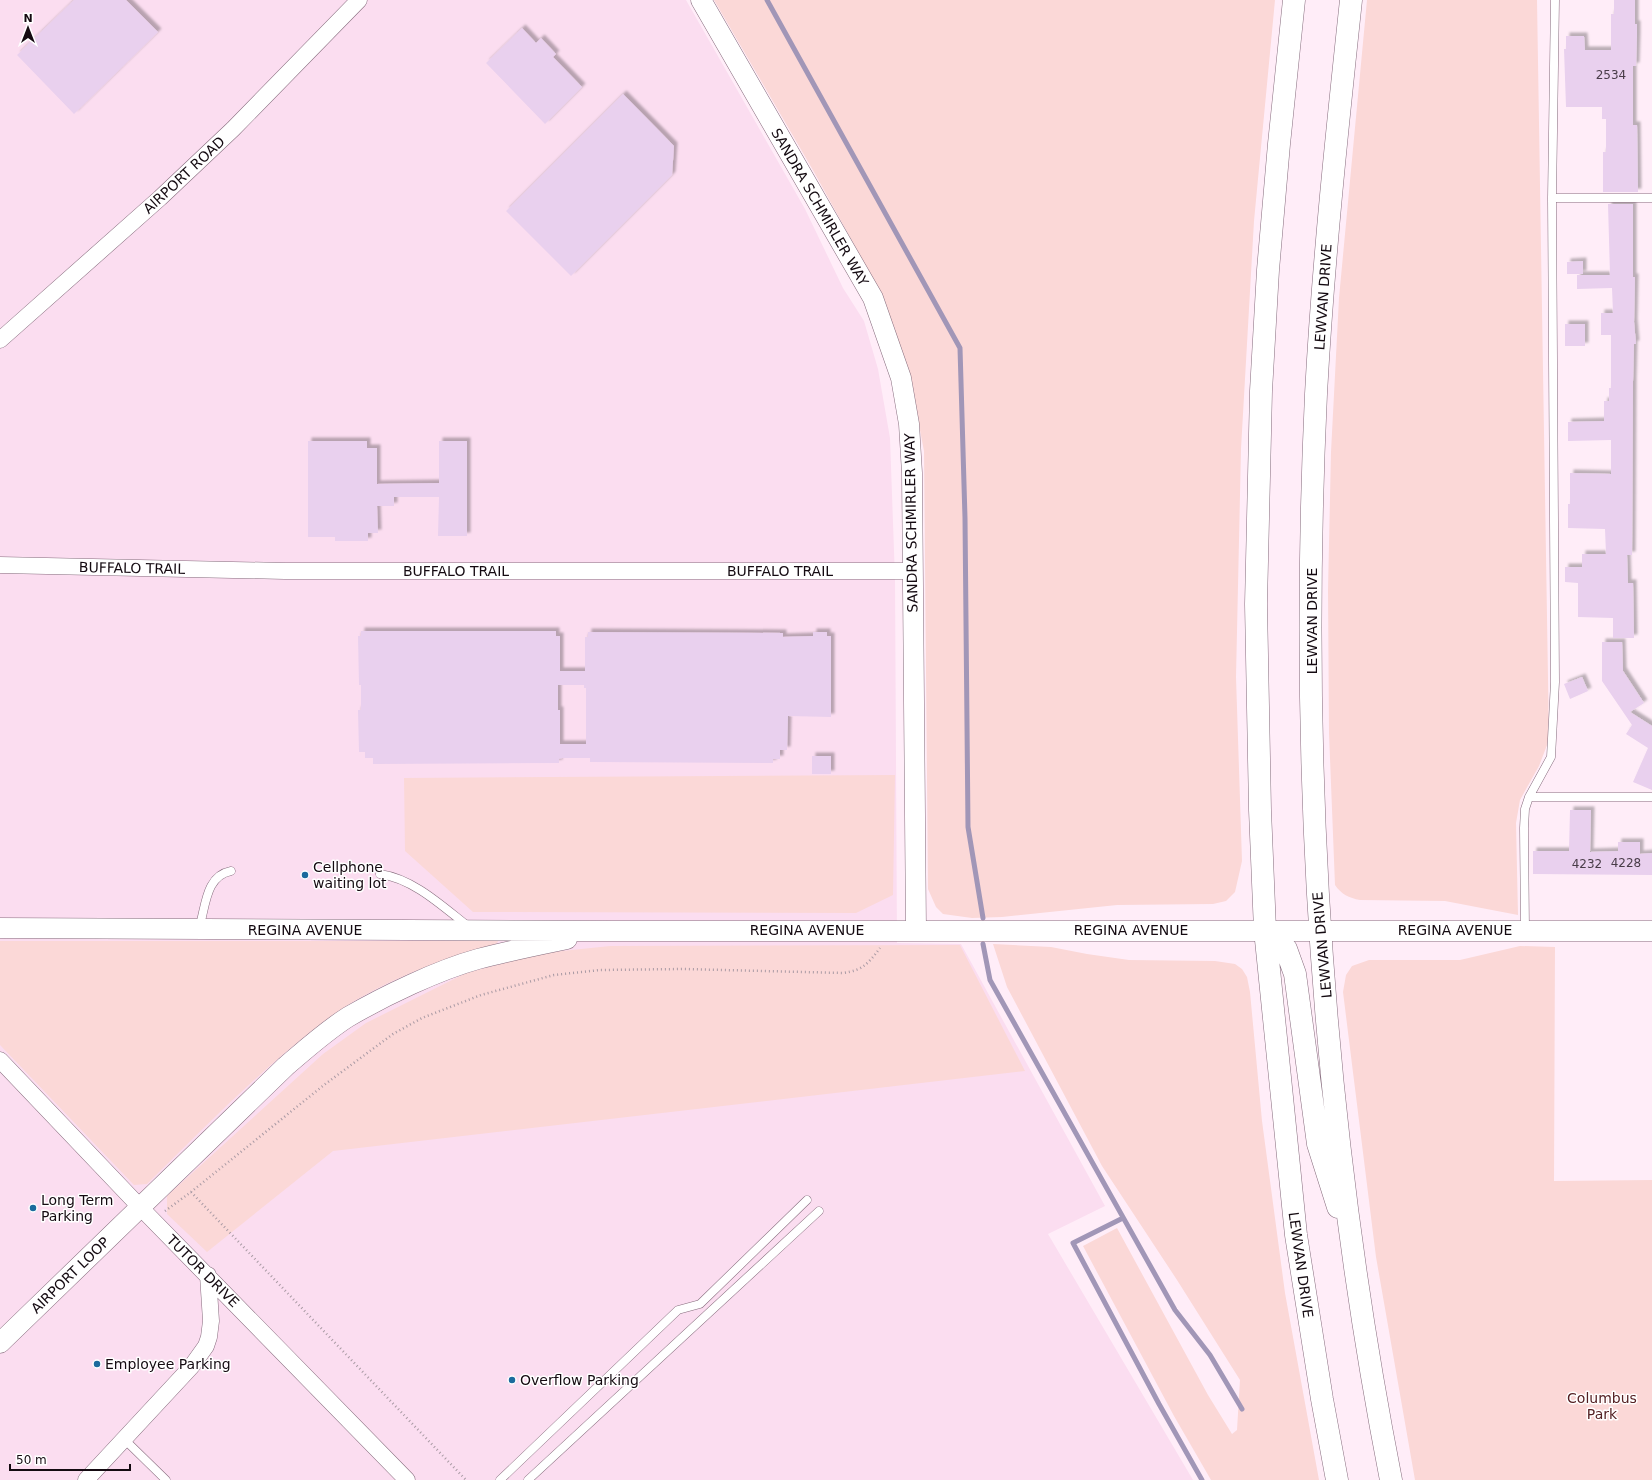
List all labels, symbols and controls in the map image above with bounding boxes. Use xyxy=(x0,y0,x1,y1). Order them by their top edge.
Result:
north arrow xyxy=(8,8,48,48)
text: N xyxy=(23,12,33,25)
house number: 2534 xyxy=(1596,68,1626,82)
street label: SANDRA SCHMIRLER WAY xyxy=(768,125,872,289)
street label: AIRPORT ROAD xyxy=(140,133,228,217)
street label: LEWVAN DRIVE xyxy=(1311,243,1335,351)
street label: SANDRA SCHMIRLER WAY xyxy=(901,433,921,613)
street label: BUFFALO TRAIL xyxy=(79,559,185,577)
street label: BUFFALO TRAIL xyxy=(403,563,509,579)
street label: BUFFALO TRAIL xyxy=(727,563,833,579)
street label: LEWVAN DRIVE xyxy=(1304,568,1320,674)
house number: 4228 xyxy=(1611,856,1641,870)
house number: 4232 xyxy=(1572,857,1602,871)
place label: Cellphone waiting lot xyxy=(313,859,387,891)
marker: Cellphone waiting lot xyxy=(300,870,310,880)
street label: LEWVAN DRIVE xyxy=(1309,891,1335,999)
street label: REGINA AVENUE xyxy=(248,922,362,938)
street label: REGINA AVENUE xyxy=(750,922,864,938)
street label: REGINA AVENUE xyxy=(1074,922,1188,938)
street label: REGINA AVENUE xyxy=(1398,922,1512,938)
place label: Long Term Parking xyxy=(41,1192,113,1224)
marker: Long Term Parking xyxy=(28,1203,38,1213)
street label: LEWVAN DRIVE xyxy=(1286,1211,1316,1319)
street label: TUTOR DRIVE xyxy=(163,1231,242,1310)
street label: AIRPORT LOOP xyxy=(28,1234,112,1316)
place label: Employee Parking xyxy=(105,1356,231,1372)
marker: Employee Parking xyxy=(92,1359,102,1369)
place label: Overflow Parking xyxy=(520,1372,639,1388)
marker: Overflow Parking xyxy=(507,1375,517,1385)
park label: Columbus Park xyxy=(1567,1390,1637,1422)
scale bar xyxy=(10,1446,130,1472)
text: 50 m xyxy=(16,1453,47,1467)

